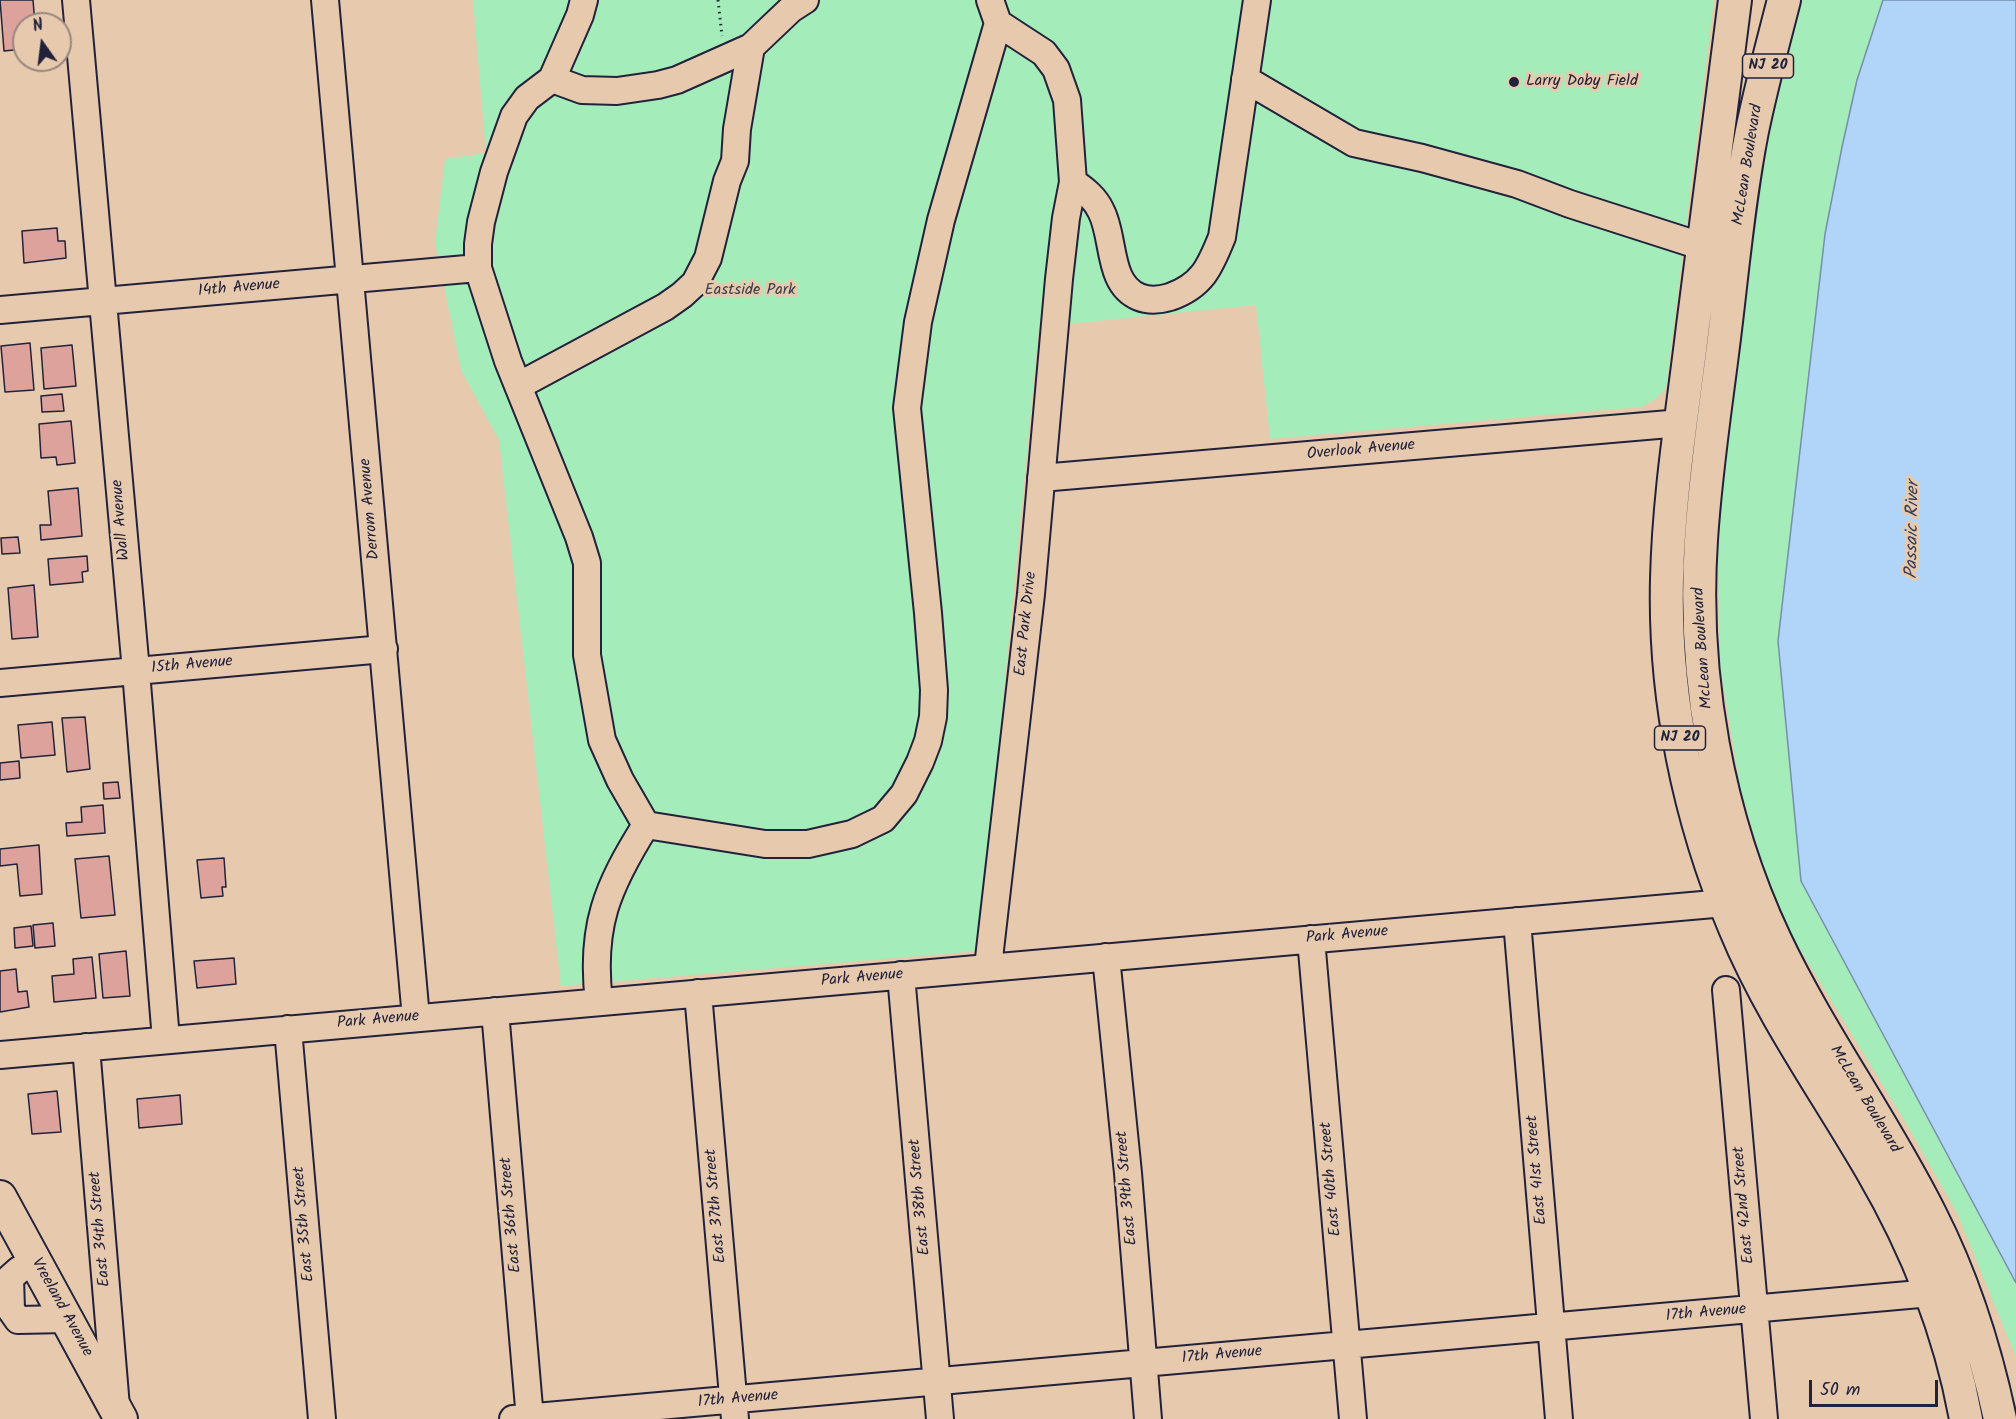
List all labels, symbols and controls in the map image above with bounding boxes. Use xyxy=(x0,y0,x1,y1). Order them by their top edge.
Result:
north arrow xyxy=(12,12,72,72)
text: N xyxy=(30,13,46,39)
road number: NJ 20 xyxy=(1742,54,1794,78)
place label: Larry Doby Field xyxy=(1526,72,1638,92)
marker: Larry Doby Field xyxy=(1507,75,1521,89)
street label: McLean Boulevard xyxy=(1730,103,1768,227)
street label: 14th Avenue xyxy=(197,276,281,302)
park label: Eastside Park xyxy=(704,281,796,301)
street label: Overlook Avenue xyxy=(1306,437,1416,465)
street label: Derrom Avenue xyxy=(357,458,385,560)
street label: Wall Avenue xyxy=(109,479,135,561)
water label: Passaic River xyxy=(1902,481,1926,579)
street label: East Park Drive xyxy=(1012,571,1042,677)
street label: McLean Boulevard xyxy=(1690,587,1718,709)
street label: 15th Avenue xyxy=(150,653,234,679)
road number: NJ 20 xyxy=(1654,726,1706,750)
street label: Park Avenue xyxy=(1305,923,1389,949)
street label: Park Avenue xyxy=(820,966,904,992)
street label: Park Avenue xyxy=(336,1008,420,1034)
street label: McLean Boulevard xyxy=(1824,1043,1904,1157)
street label: East 41st Street xyxy=(1524,1114,1552,1226)
street label: East 40th Street xyxy=(1317,1121,1347,1237)
street label: East 39th Street xyxy=(1113,1130,1143,1246)
street label: East 38th Street xyxy=(906,1138,936,1256)
street label: East 42nd Street xyxy=(1730,1145,1760,1265)
street label: East 37th Street xyxy=(702,1148,732,1264)
street label: East 36th Street xyxy=(497,1156,527,1274)
street label: East 35th Street xyxy=(290,1165,320,1283)
street label: East 34th Street xyxy=(86,1170,116,1288)
street label: Vreeland Avenue xyxy=(26,1255,96,1361)
street label: 17th Avenue xyxy=(1665,1301,1747,1327)
street label: 17th Avenue xyxy=(1181,1343,1263,1369)
scale bar xyxy=(1812,1368,1941,1406)
text: 50 m xyxy=(1820,1376,1860,1405)
street label: 17th Avenue xyxy=(697,1387,779,1413)

